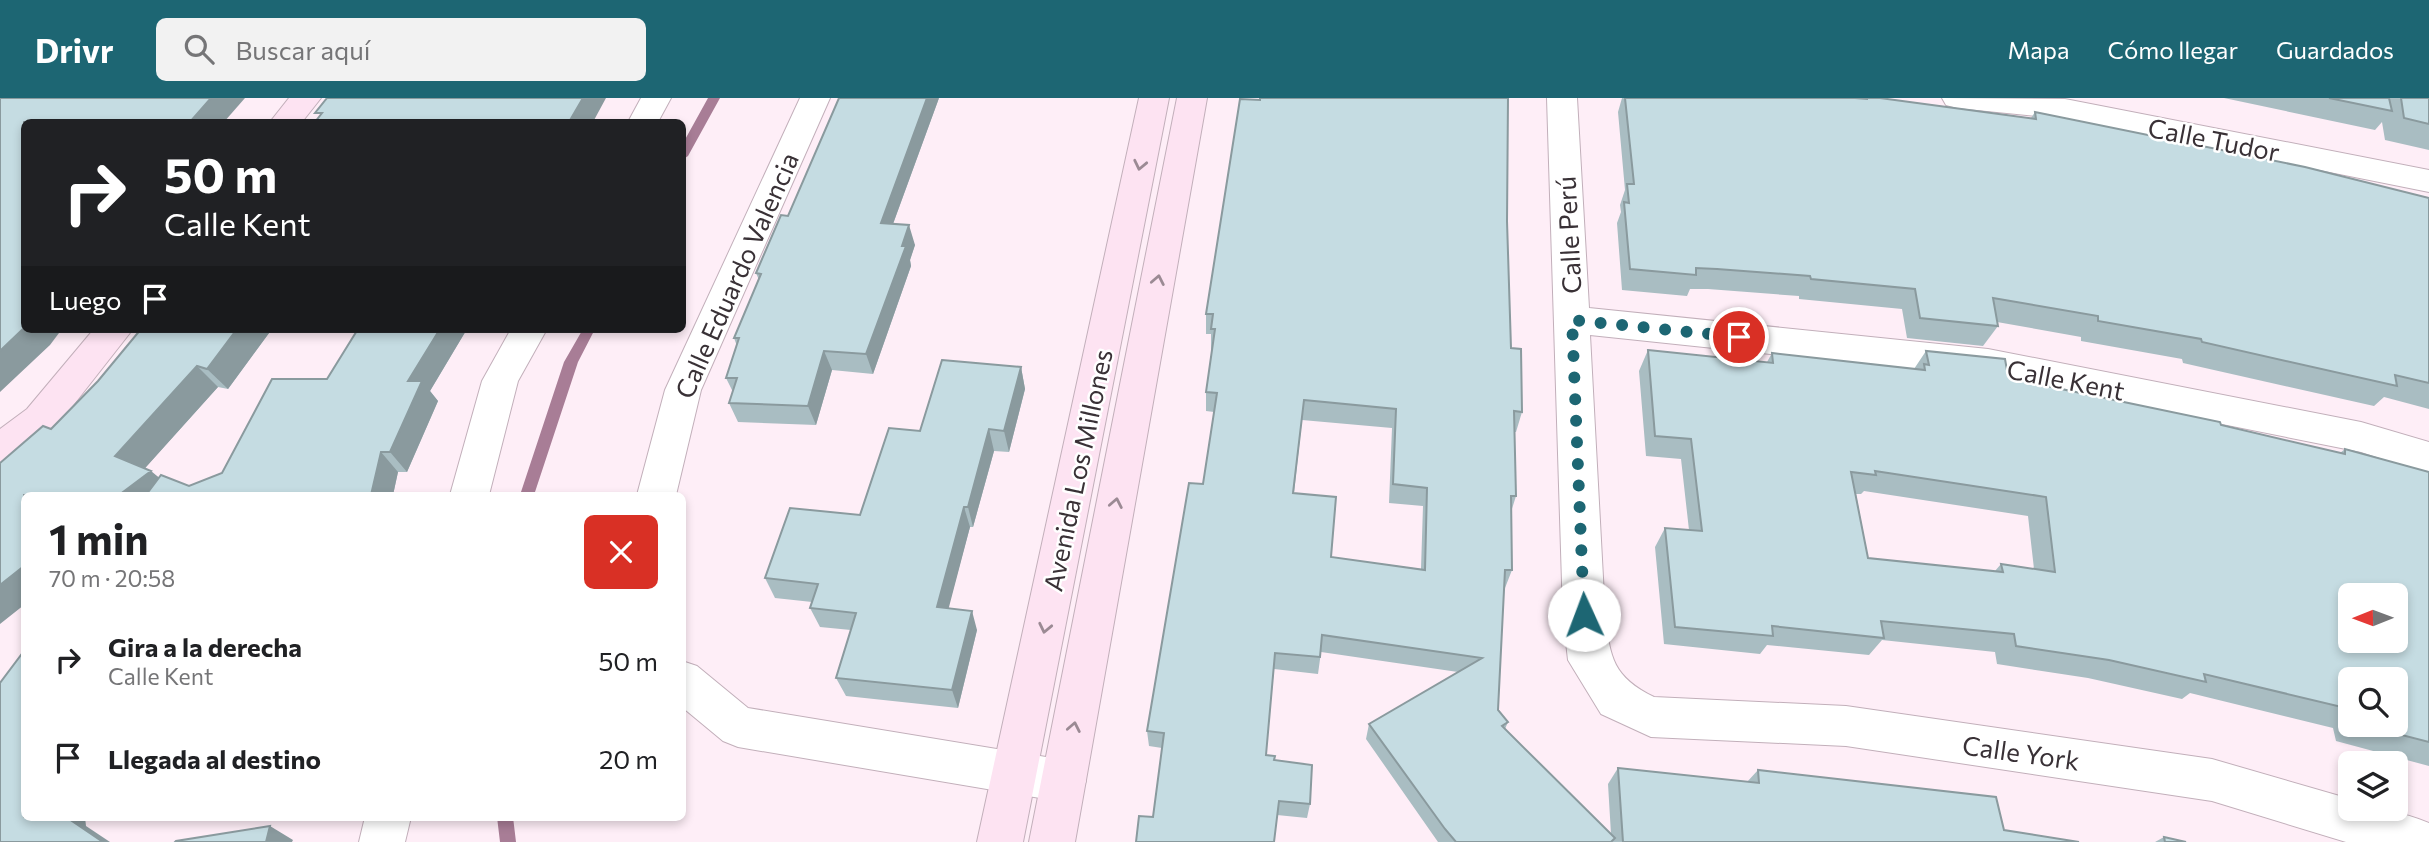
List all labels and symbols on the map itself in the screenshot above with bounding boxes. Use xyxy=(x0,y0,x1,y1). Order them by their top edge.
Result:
street label: Calle Tudor xyxy=(2146,111,2282,167)
street label: Calle Eduardo Valencia xyxy=(668,147,804,403)
one-way arrow xyxy=(1134,159,1149,171)
street label: Calle Perú xyxy=(1549,175,1587,295)
one-way arrow xyxy=(1149,274,1164,286)
pin xyxy=(1709,307,1769,367)
street label: Avenida Los Millones xyxy=(1036,346,1118,594)
street label: Calle Kent xyxy=(2005,352,2127,406)
one-way arrow xyxy=(1108,497,1123,509)
position arrow xyxy=(1547,578,1621,652)
north arrow xyxy=(2338,583,2408,653)
one-way arrow xyxy=(1038,622,1053,634)
one-way arrow xyxy=(1066,721,1081,733)
street label: Calle York xyxy=(1960,728,2082,776)

